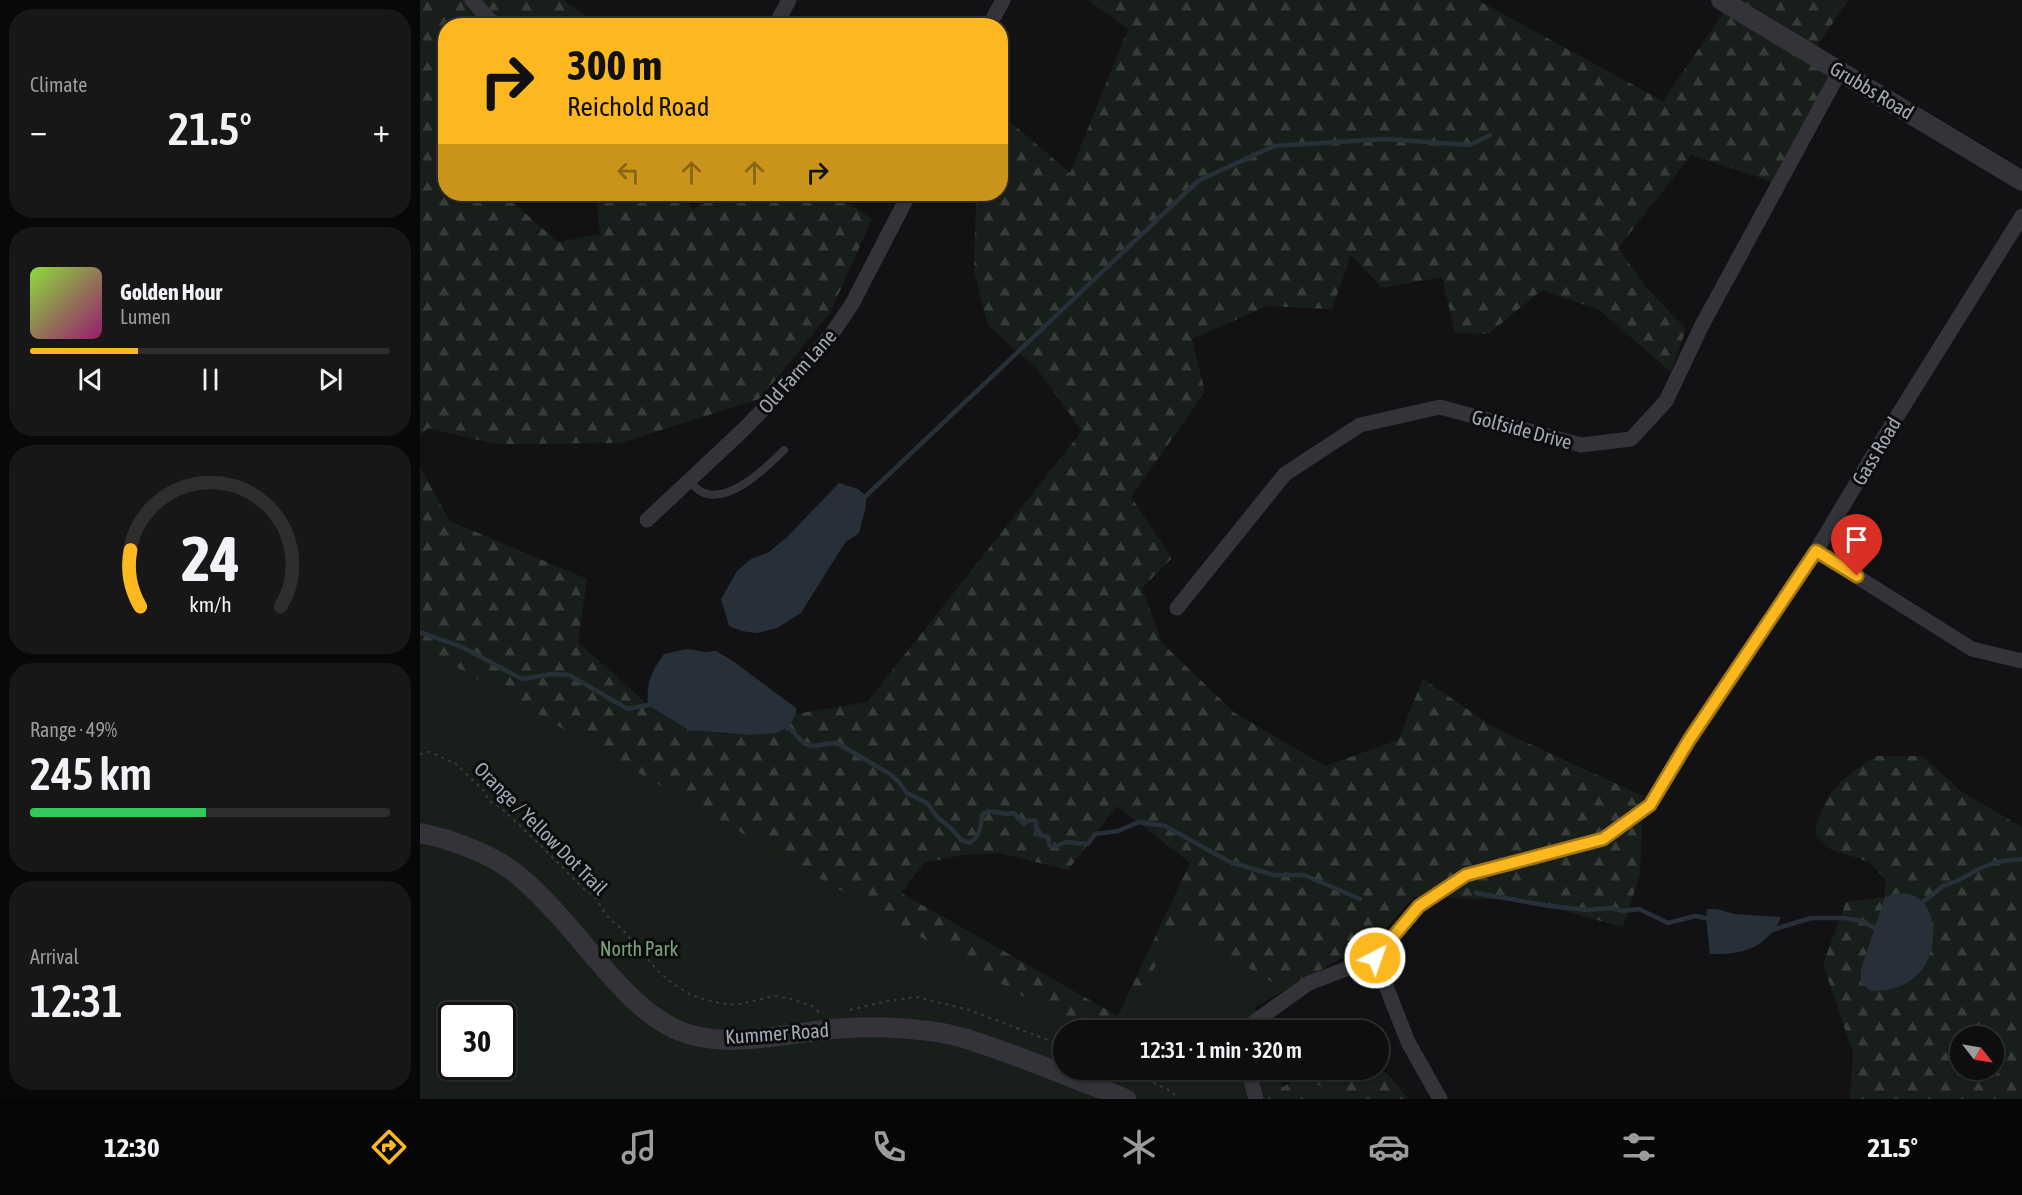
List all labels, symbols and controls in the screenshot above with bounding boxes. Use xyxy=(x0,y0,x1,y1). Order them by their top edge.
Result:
text: 300 m xyxy=(567,41,662,89)
icon: right xyxy=(468,42,546,120)
street label: Grubbs Road xyxy=(1826,56,1918,124)
text: Climate xyxy=(30,73,87,96)
text: Reichold Road xyxy=(567,91,710,122)
text: 21.5° xyxy=(168,103,252,155)
text: − xyxy=(30,111,47,149)
text: + xyxy=(373,111,390,149)
icon: left xyxy=(612,156,645,189)
icon: ahead xyxy=(675,156,708,189)
icon: ahead xyxy=(738,156,771,189)
icon: right xyxy=(801,156,834,189)
text: Golden Hour xyxy=(120,279,222,305)
text: Lumen xyxy=(120,305,171,328)
street label: Old Farm Lane xyxy=(753,324,841,418)
icon: previous xyxy=(74,363,107,396)
icon: pause xyxy=(194,363,227,396)
icon: next xyxy=(314,363,347,396)
street label: Golfside Drive xyxy=(1469,405,1575,453)
street label: Gass Road xyxy=(1847,413,1905,489)
pin xyxy=(1831,514,1882,576)
text: 24 xyxy=(181,523,239,594)
icon: arrive xyxy=(1840,523,1873,556)
text: km/h xyxy=(189,592,231,617)
text: Range · 49% xyxy=(30,718,117,741)
text: 245 km xyxy=(30,748,152,800)
street label: Orange / Yellow Dot Trail xyxy=(470,757,613,900)
position arrow xyxy=(1343,926,1407,990)
park label: North Park xyxy=(600,937,678,960)
text: Arrival xyxy=(30,945,79,968)
text: 12:31 xyxy=(30,975,123,1027)
speed limit sign: 30 xyxy=(438,1002,516,1080)
street label: Kummer Road xyxy=(724,1018,830,1048)
north arrow xyxy=(1950,1026,2004,1080)
map controls xyxy=(1950,1026,2004,1080)
text: 12:31 · 1 min · 320 m xyxy=(1140,1037,1302,1063)
icon: directions xyxy=(368,1126,410,1168)
icon: music xyxy=(618,1126,660,1168)
icon: phone xyxy=(868,1126,910,1168)
icon: climate xyxy=(1118,1126,1160,1168)
icon: car xyxy=(1368,1126,1410,1168)
icon: filters xyxy=(1618,1126,1660,1168)
text: 12:30 xyxy=(104,1132,160,1163)
text: 21.5° xyxy=(1868,1132,1918,1163)

